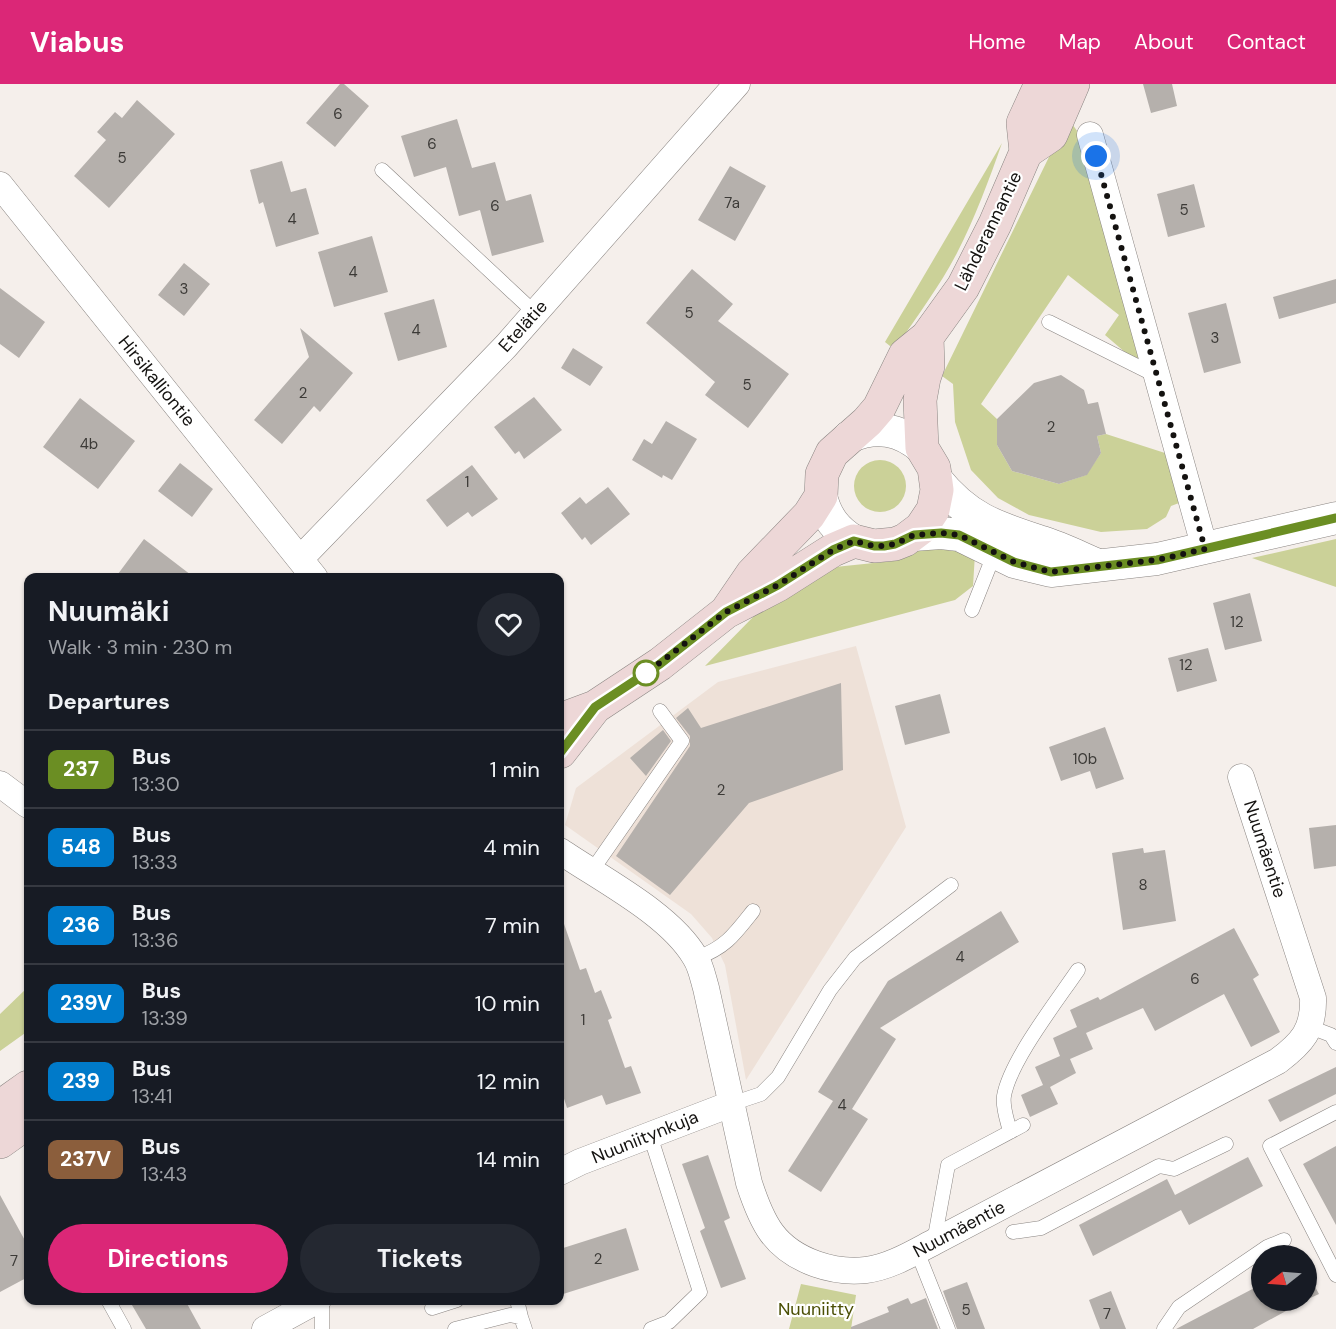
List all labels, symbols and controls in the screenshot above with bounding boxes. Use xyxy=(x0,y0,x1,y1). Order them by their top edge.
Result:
text: Viabus xyxy=(30,24,124,61)
text: Home xyxy=(968,28,1026,56)
text: Map xyxy=(1059,28,1101,56)
text: About xyxy=(1134,28,1194,56)
text: Contact xyxy=(1227,28,1306,56)
house number: 6 xyxy=(333,104,343,124)
house number: 6 xyxy=(427,134,437,154)
your location xyxy=(1081,141,1111,171)
house number: 5 xyxy=(117,148,127,168)
street label: Lähderannantie xyxy=(949,167,1027,295)
house number: 7a xyxy=(724,193,740,213)
house number: 6 xyxy=(490,196,500,216)
house number: 5 xyxy=(1179,200,1189,220)
house number: 4 xyxy=(287,209,297,229)
house number: 4 xyxy=(348,262,358,282)
house number: 3 xyxy=(180,279,188,299)
street label: Etelätie xyxy=(493,295,553,357)
house number: 5 xyxy=(684,303,694,323)
house number: 4 xyxy=(411,320,421,340)
house number: 3 xyxy=(1211,328,1219,348)
street label: Hirsikalliontie xyxy=(113,331,201,431)
house number: 5 xyxy=(742,375,752,395)
house number: 2 xyxy=(299,383,307,403)
house number: 2 xyxy=(1047,417,1055,437)
house number: 4b xyxy=(80,434,98,454)
house number: 1 xyxy=(465,472,469,492)
text: Nuumäki xyxy=(48,593,170,630)
button: heart xyxy=(477,593,540,656)
house number: 12 xyxy=(1230,612,1244,632)
text: Walk · 3 min · 230 m xyxy=(48,634,232,660)
house number: 12 xyxy=(1179,655,1193,675)
unlabelled marker xyxy=(633,660,659,686)
text: Departures xyxy=(48,687,170,716)
text: Bus xyxy=(132,742,171,771)
house number: 10b xyxy=(1073,749,1097,769)
text: 237 xyxy=(63,755,99,783)
text: 1 min xyxy=(490,755,540,784)
text: 13:30 xyxy=(132,771,180,797)
house number: 2 xyxy=(717,780,725,800)
street label: Nuumäentie xyxy=(1238,797,1292,901)
text: Bus xyxy=(132,820,171,849)
text: 548 xyxy=(61,833,101,861)
text: 4 min xyxy=(483,833,540,862)
text: 13:33 xyxy=(132,849,178,875)
house number: 8 xyxy=(1138,875,1148,895)
text: Bus xyxy=(132,898,171,927)
text: 236 xyxy=(62,911,100,939)
text: 7 min xyxy=(485,911,540,940)
text: 13:36 xyxy=(132,927,178,953)
house number: 4 xyxy=(955,947,965,967)
house number: 6 xyxy=(1190,969,1200,989)
text: Bus xyxy=(142,976,181,1005)
text: 239V xyxy=(60,989,112,1017)
text: 10 min xyxy=(475,989,540,1018)
text: 13:39 xyxy=(142,1005,188,1031)
house number: 1 xyxy=(581,1010,585,1030)
text: Bus xyxy=(132,1054,171,1083)
text: 239 xyxy=(62,1067,100,1095)
text: 12 min xyxy=(477,1067,540,1096)
text: 13:41 xyxy=(132,1083,172,1109)
house number: 4 xyxy=(837,1095,847,1115)
street label: Nuuniitynkuja xyxy=(588,1105,702,1169)
text: Bus xyxy=(141,1132,180,1161)
text: 237V xyxy=(60,1145,111,1173)
text: 14 min xyxy=(476,1145,540,1174)
text: 13:43 xyxy=(141,1161,187,1187)
street label: Nuumäentie xyxy=(909,1195,1009,1263)
button: Directions xyxy=(48,1224,288,1293)
button: Tickets xyxy=(300,1224,540,1293)
north arrow xyxy=(1251,1245,1317,1311)
map controls xyxy=(1251,1245,1317,1311)
house number: 2 xyxy=(594,1249,602,1269)
house number: 7 xyxy=(10,1251,18,1271)
park label: Nuuniitty xyxy=(778,1297,854,1321)
house number: 5 xyxy=(961,1300,971,1320)
house number: 7 xyxy=(1103,1304,1111,1324)

